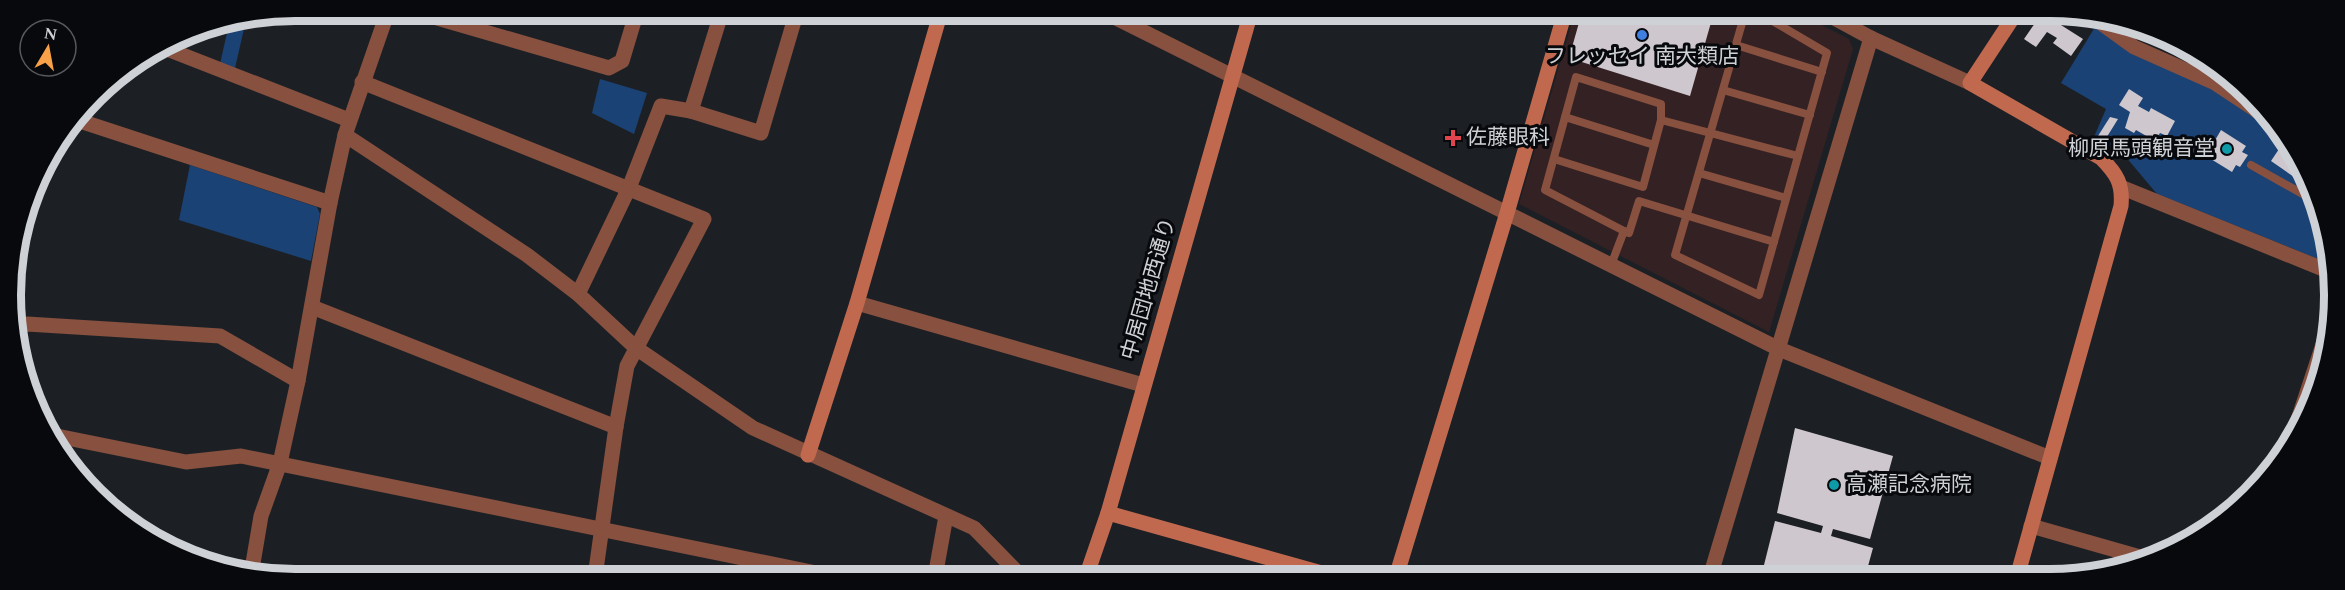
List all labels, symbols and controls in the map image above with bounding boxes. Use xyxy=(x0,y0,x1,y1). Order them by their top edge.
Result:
north arrow xyxy=(18,18,78,78)
text: N xyxy=(42,21,59,47)
marker: フレッセイ 南大類店 xyxy=(1635,28,1649,42)
place label: フレッセイ 南大類店 xyxy=(1545,41,1739,73)
place label: 佐藤眼科 xyxy=(1466,122,1550,154)
marker: 佐藤眼科 xyxy=(1444,129,1462,147)
place label: 柳原馬頭観音堂 xyxy=(2068,133,2215,165)
marker: 柳原馬頭観音堂 xyxy=(2220,142,2234,156)
street label: 中居団地西通り xyxy=(1113,214,1185,364)
place label: 高瀬記念病院 xyxy=(1846,469,1972,501)
marker: 高瀬記念病院 xyxy=(1827,478,1841,492)

